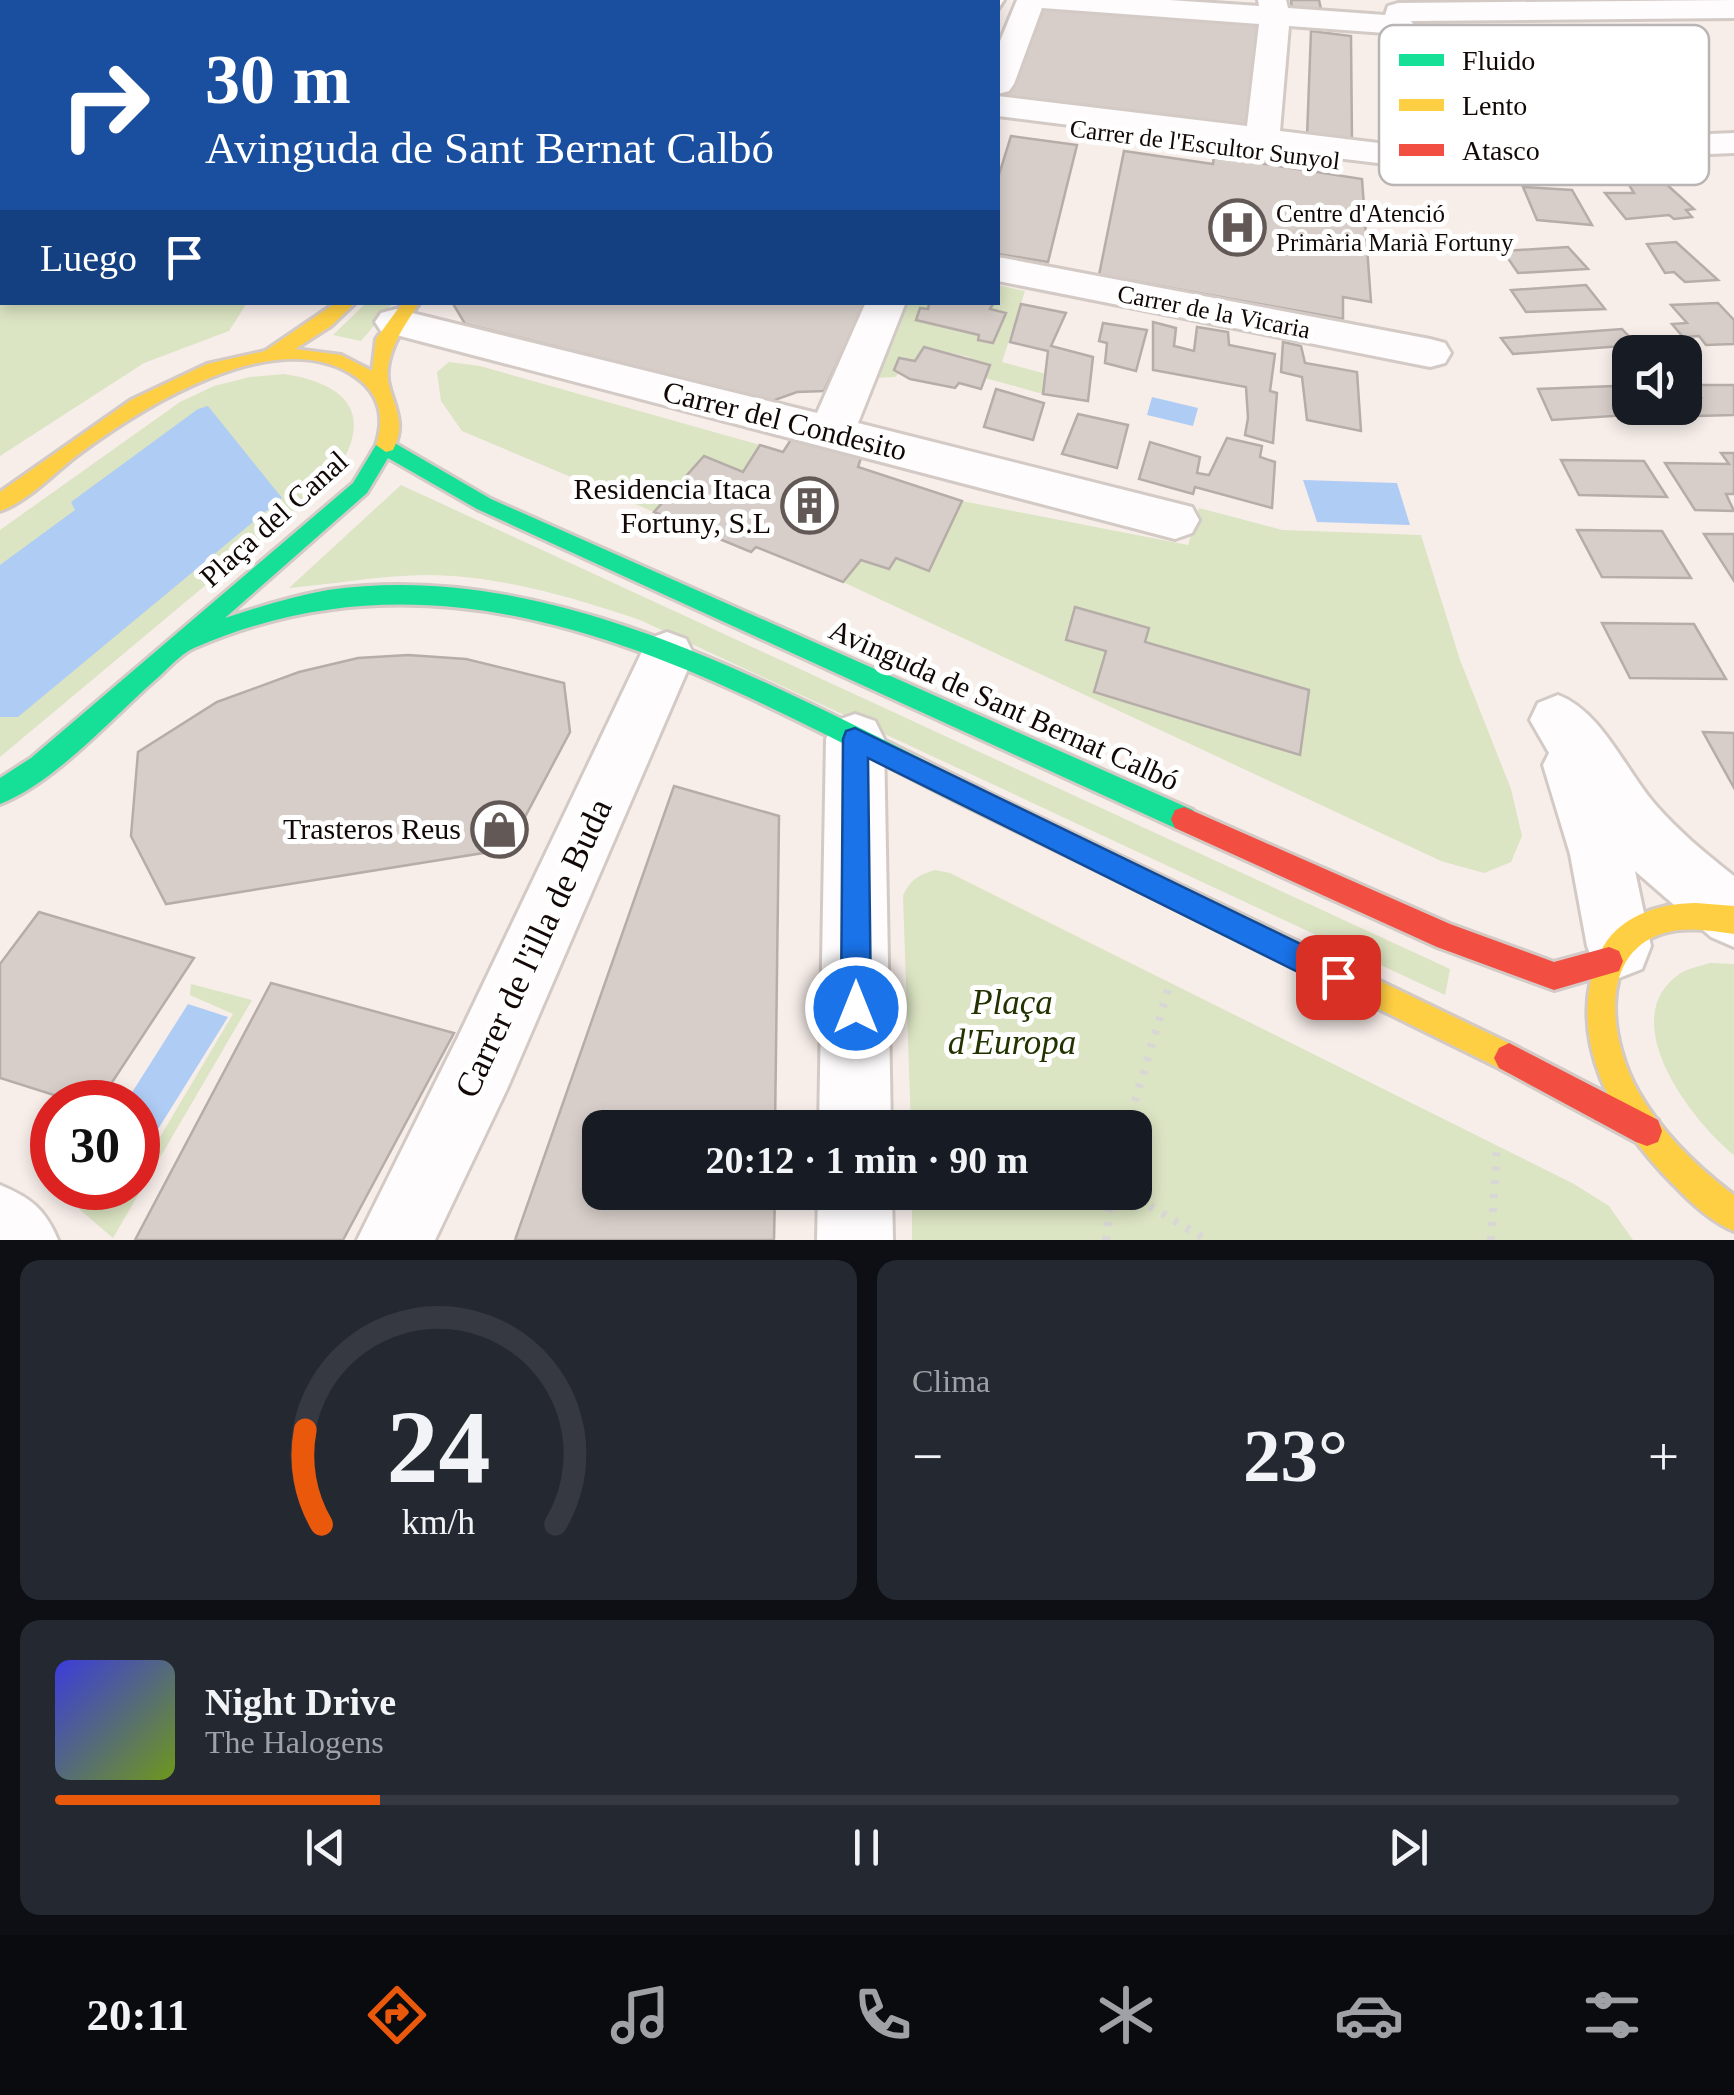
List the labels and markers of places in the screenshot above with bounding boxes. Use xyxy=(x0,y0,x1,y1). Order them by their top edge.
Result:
hospital icon: Centre d'Atenció Primària Marià Fortuny xyxy=(1207,197,1267,257)
place label: Centre d'Atenció Primària Marià Fortuny xyxy=(1276,200,1514,256)
place label: Residencia Itaca Fortuny, S.L xyxy=(574,472,771,539)
building icon: Residencia Itaca Fortuny, S.L xyxy=(780,476,840,536)
shop icon: Trasteros Reus xyxy=(470,799,530,859)
place label: Trasteros Reus xyxy=(283,812,461,845)
pin xyxy=(1296,935,1381,1020)

